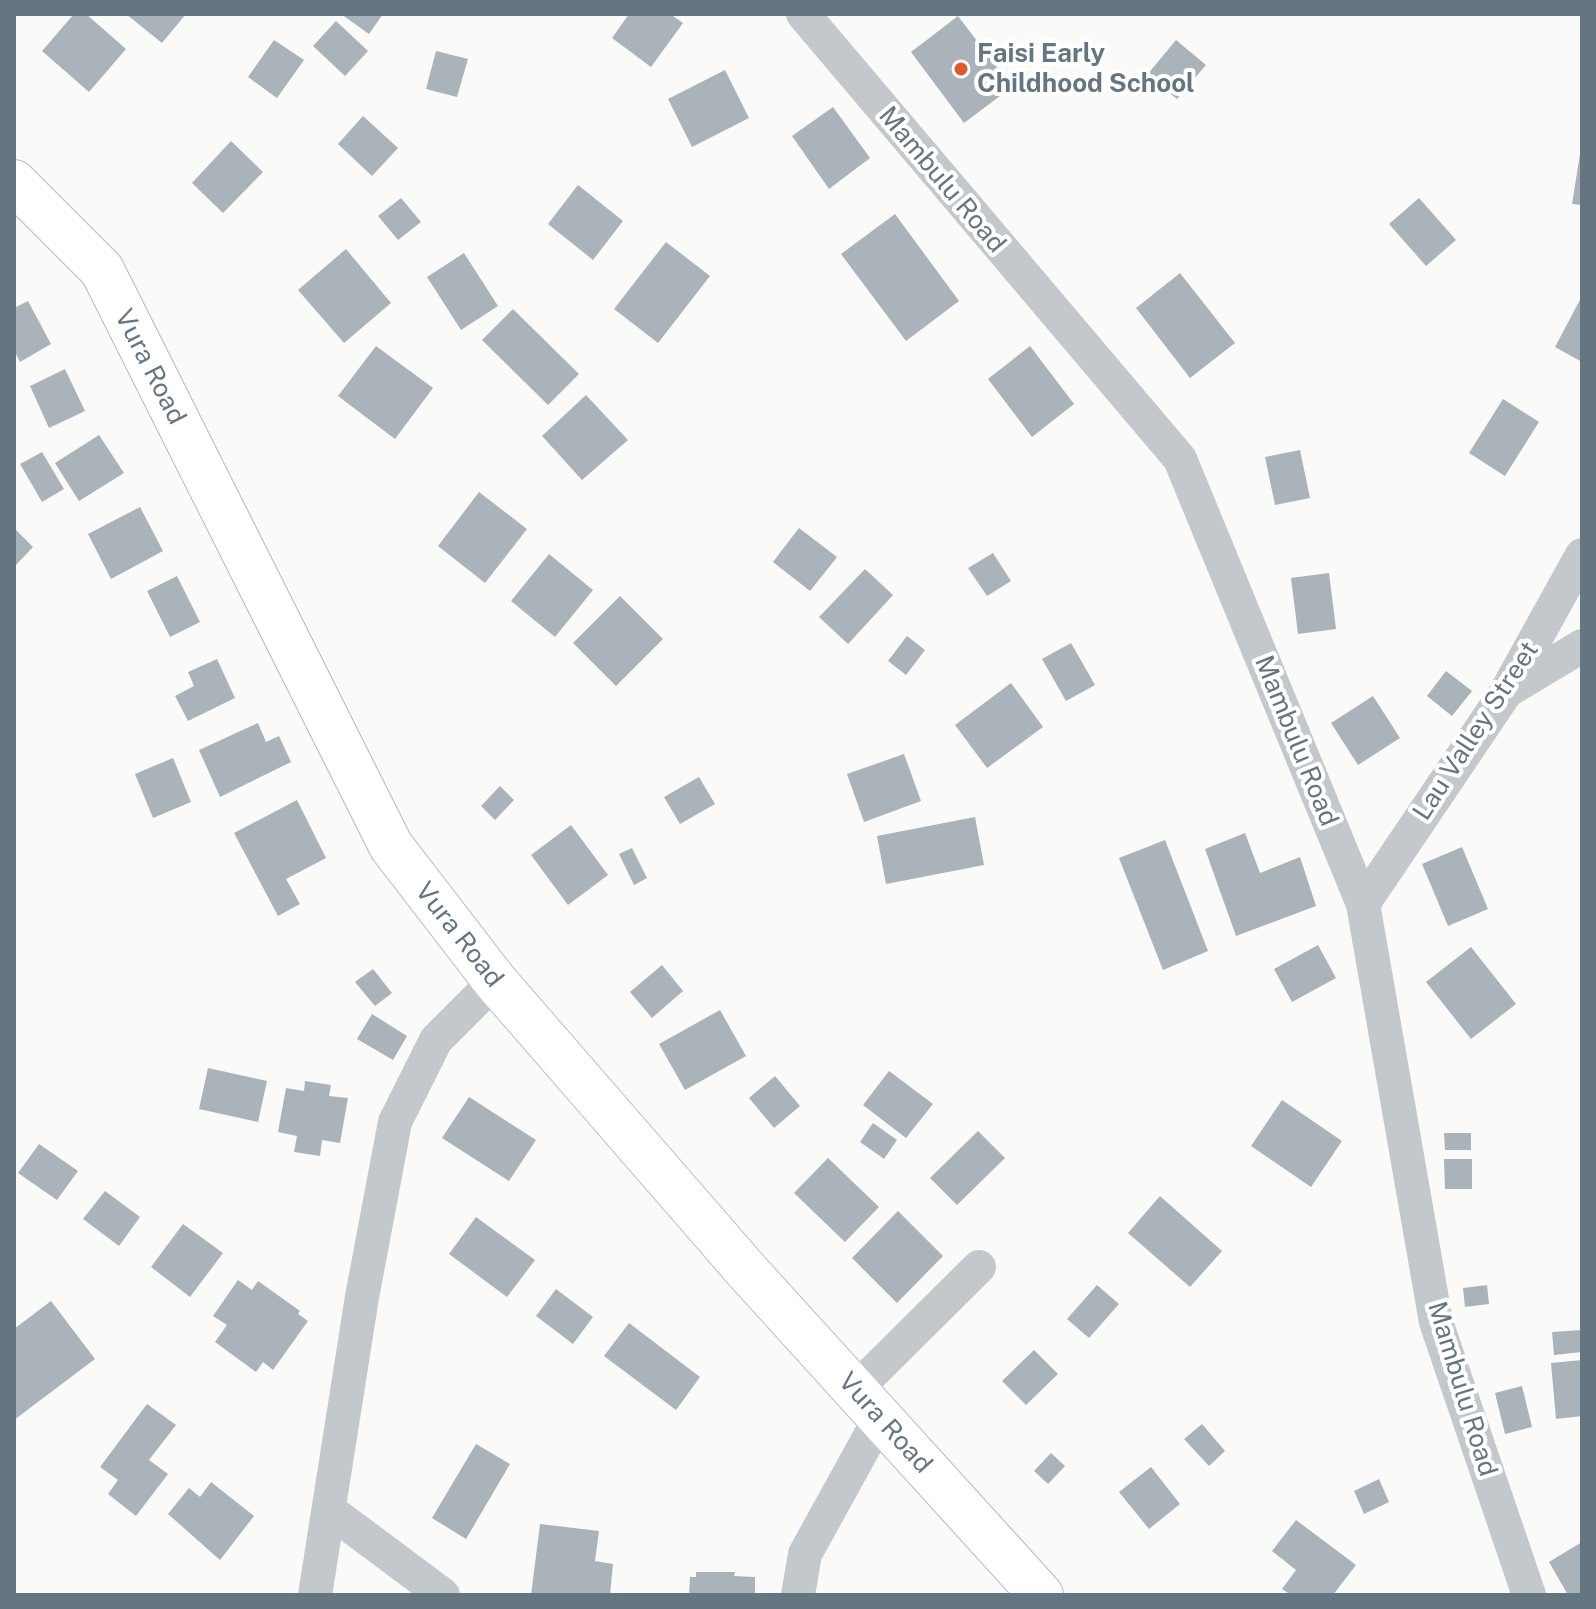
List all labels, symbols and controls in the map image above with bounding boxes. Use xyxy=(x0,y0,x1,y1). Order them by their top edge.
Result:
place label: Faisi Early Childhood School xyxy=(977,38,1195,100)
marker: Faisi Early Childhood School xyxy=(952,60,970,78)
street label: Mambulu Road xyxy=(872,101,1012,259)
street label: Vura Road xyxy=(108,304,192,430)
street label: Lau Valley Street xyxy=(1407,636,1545,826)
street label: Mambulu Road xyxy=(1248,651,1344,831)
street label: Vura Road xyxy=(408,876,510,994)
street label: Mambulu Road xyxy=(1421,1298,1503,1480)
street label: Vura Road xyxy=(832,1366,938,1480)

